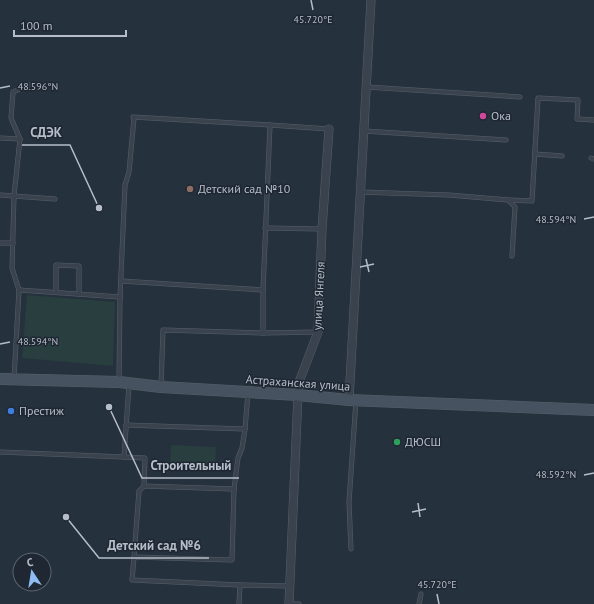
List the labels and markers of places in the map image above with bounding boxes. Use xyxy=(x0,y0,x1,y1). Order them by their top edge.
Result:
place label: Ока xyxy=(491,108,511,123)
marker: Ока xyxy=(478,111,488,121)
callout: СДЭК xyxy=(22,120,70,145)
place label: Детский сад №10 xyxy=(198,181,291,196)
marker: Детский сад №10 xyxy=(185,184,195,194)
place label: Престиж xyxy=(19,403,64,418)
marker: Престиж xyxy=(6,406,16,416)
place label: ДЮСШ xyxy=(405,434,441,449)
marker: ДЮСШ xyxy=(392,437,402,447)
callout: Строительный xyxy=(142,453,239,478)
callout: Детский сад №6 xyxy=(99,533,209,558)

